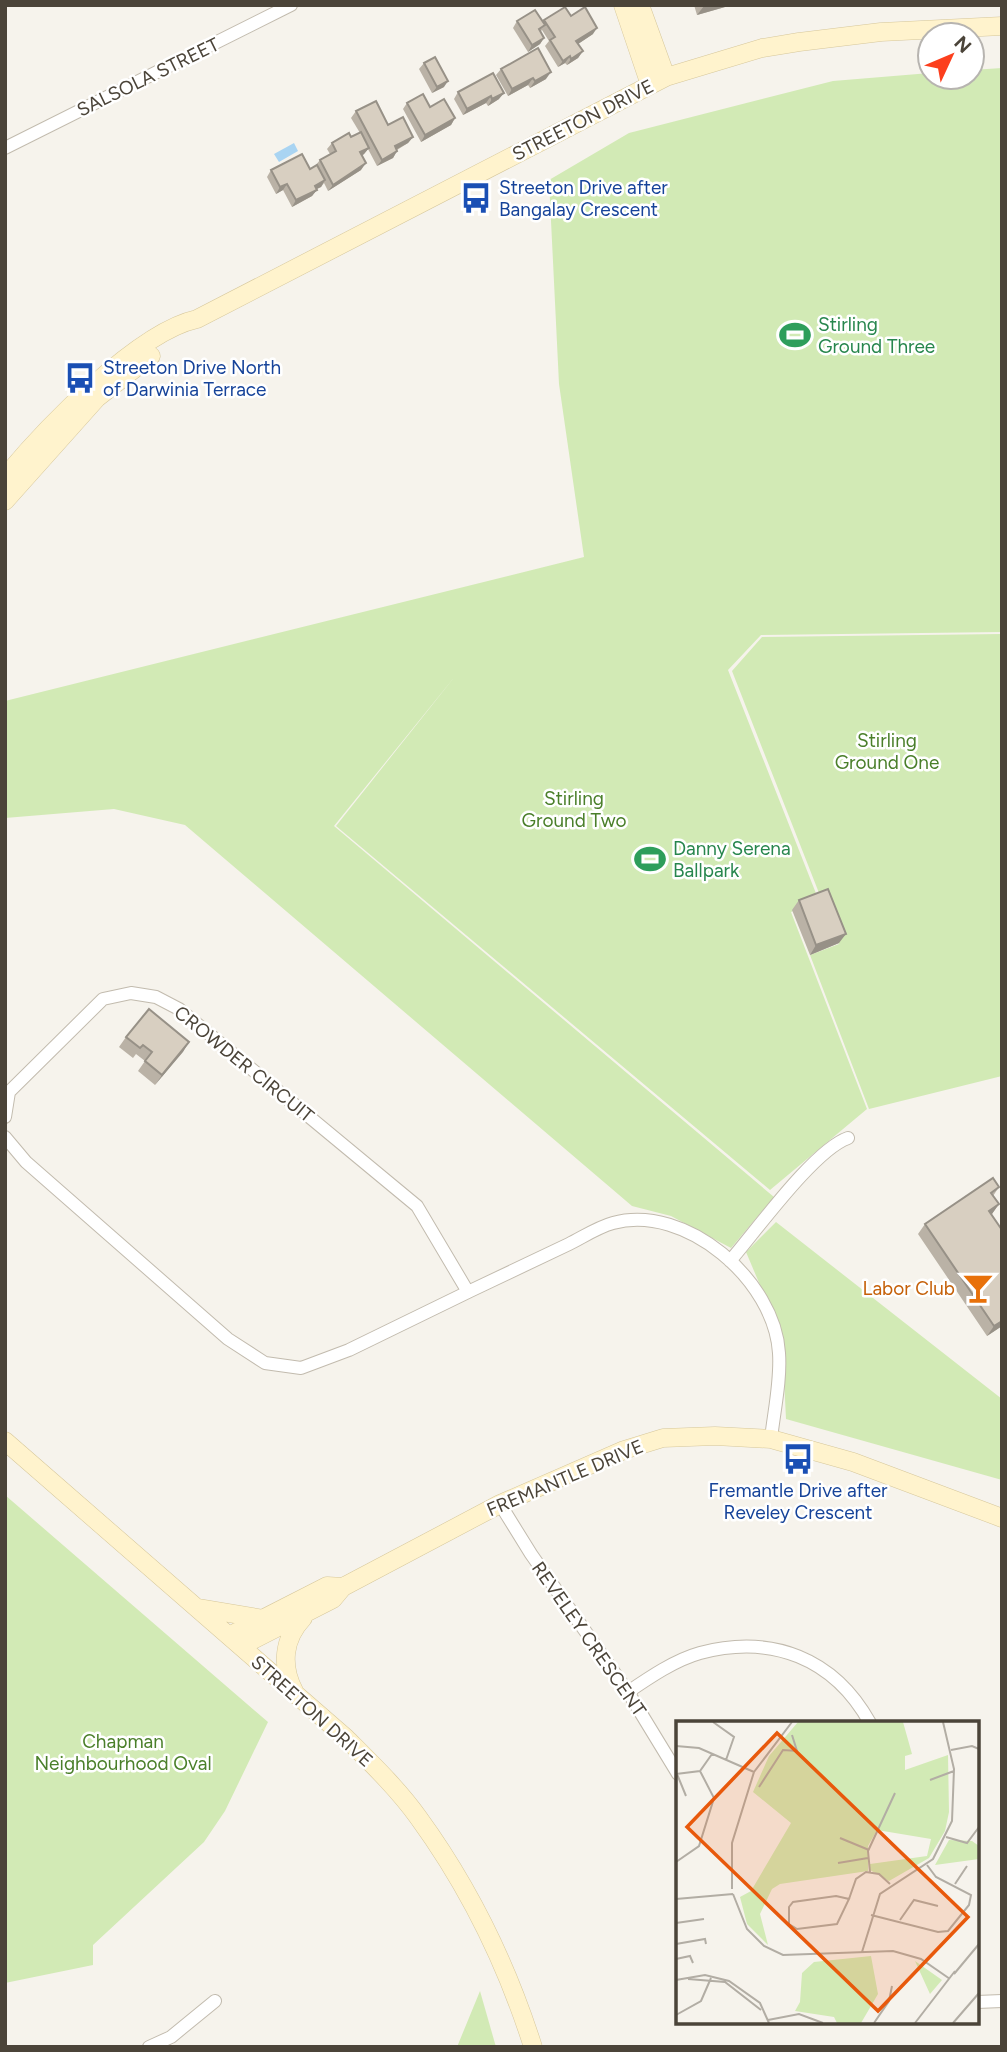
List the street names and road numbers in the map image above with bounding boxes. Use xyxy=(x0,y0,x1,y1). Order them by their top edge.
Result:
street label: SALSOLA STREET xyxy=(73,32,223,121)
street label: STREETON DRIVE xyxy=(508,74,658,166)
street label: CROWDER CIRCUIT xyxy=(170,1001,319,1128)
street label: FREMANTLE DRIVE xyxy=(483,1435,647,1521)
street label: REVELEY CRESCENT xyxy=(527,1557,651,1721)
street label: STREETON DRIVE xyxy=(246,1650,378,1772)

